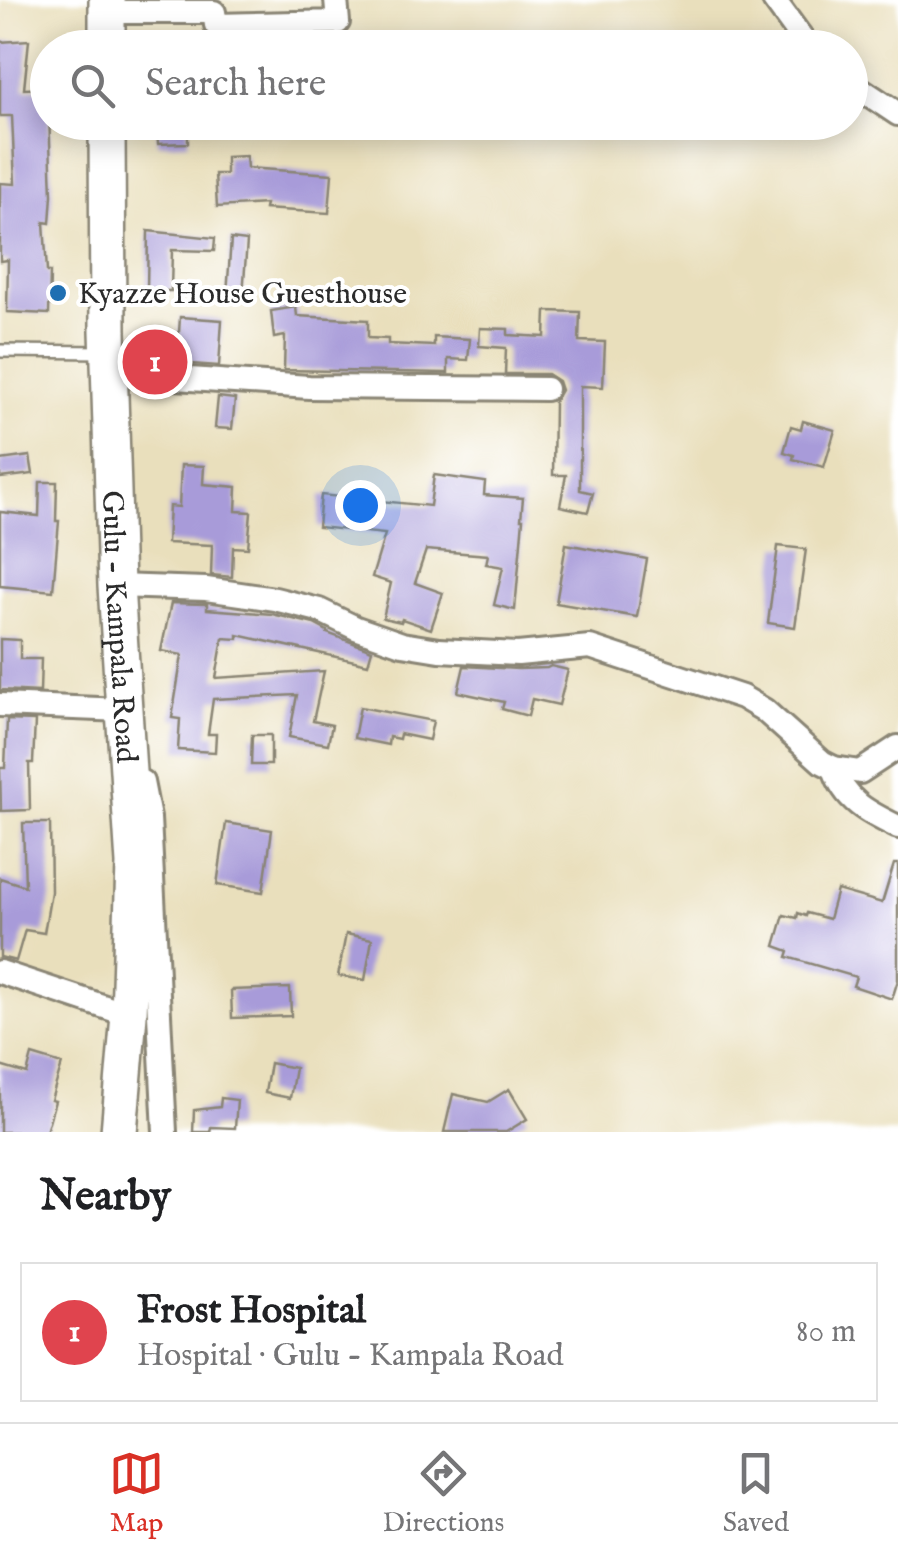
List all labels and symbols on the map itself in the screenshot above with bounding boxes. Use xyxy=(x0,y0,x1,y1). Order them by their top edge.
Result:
place label: Kyazze House Guesthouse xyxy=(78,276,407,314)
marker: Kyazze House Guesthouse xyxy=(47,282,69,304)
pin: 1 xyxy=(122,324,188,400)
your location xyxy=(335,480,386,531)
street label: Gulu - Kampala Road xyxy=(92,490,144,765)

